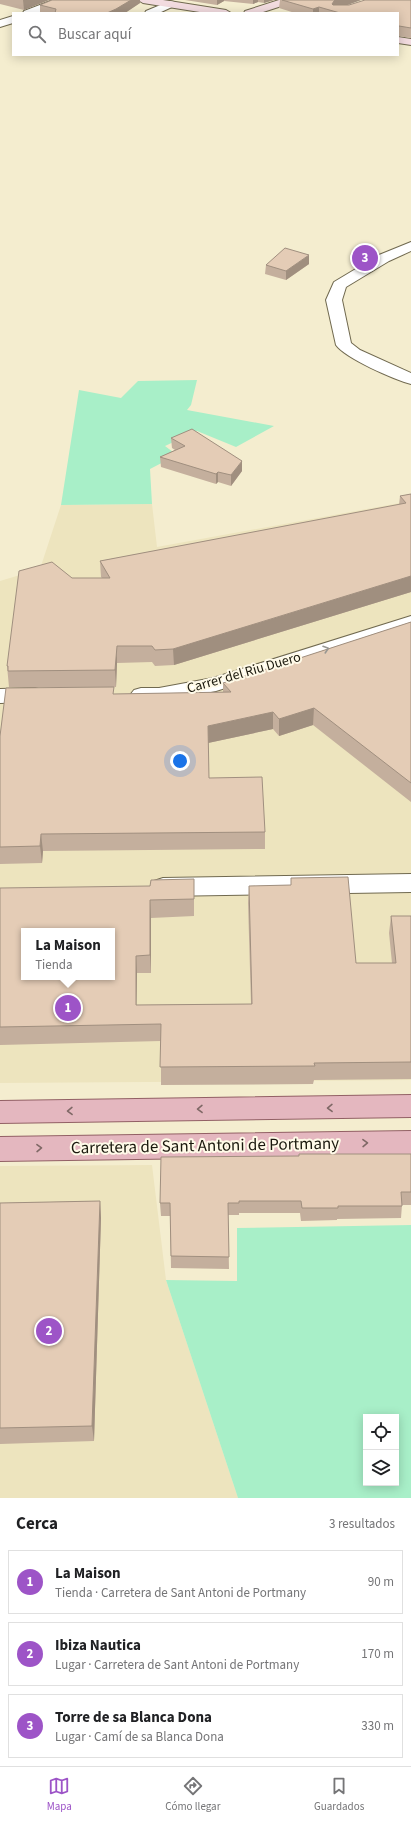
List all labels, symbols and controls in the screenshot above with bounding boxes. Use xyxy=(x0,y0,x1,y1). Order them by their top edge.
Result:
search box xyxy=(12,12,399,56)
icon: search xyxy=(26,23,48,45)
text: Buscar aquí xyxy=(58,24,131,45)
pin: 3 xyxy=(352,243,378,273)
one-way arrow xyxy=(323,645,330,653)
street label: Carrer del Riu Duero xyxy=(185,647,303,699)
your location xyxy=(170,751,190,771)
popup xyxy=(21,928,115,980)
text: La Maison xyxy=(35,935,101,956)
text: Tienda xyxy=(35,956,73,974)
pin: 1 xyxy=(55,993,81,1023)
one-way arrow xyxy=(327,1104,333,1112)
one-way arrow xyxy=(197,1105,203,1114)
one-way arrow xyxy=(67,1107,73,1115)
street label: Carretera de Sant Antoni de Portmany xyxy=(71,1132,339,1160)
one-way arrow xyxy=(362,1139,368,1147)
one-way arrow xyxy=(36,1144,42,1153)
pin: 2 xyxy=(36,1316,62,1346)
map controls xyxy=(363,1414,399,1486)
button: locate xyxy=(363,1414,399,1450)
button: layers xyxy=(363,1450,399,1486)
text: Cerca xyxy=(16,1512,58,1536)
text: 3 resultados xyxy=(329,1515,395,1533)
text: La Maison xyxy=(55,1563,121,1584)
text: 1 xyxy=(27,1573,33,1591)
text: 90 m xyxy=(368,1573,394,1591)
text: Tienda · Carretera de Sant Antoni de Portmany xyxy=(55,1584,306,1602)
text: Ibiza Nautica xyxy=(55,1635,141,1656)
text: 2 xyxy=(27,1645,33,1663)
text: 170 m xyxy=(361,1645,394,1663)
text: Lugar · Carretera de Sant Antoni de Portmany xyxy=(55,1656,299,1674)
text: Torre de sa Blanca Dona xyxy=(55,1707,212,1728)
text: 3 xyxy=(27,1717,33,1735)
text: 330 m xyxy=(361,1717,394,1735)
text: Lugar · Camí de sa Blanca Dona xyxy=(55,1728,224,1746)
tab: Mapa xyxy=(47,1775,72,1814)
tab: Cómo llegar xyxy=(165,1775,220,1814)
tab: Guardados xyxy=(314,1775,364,1814)

